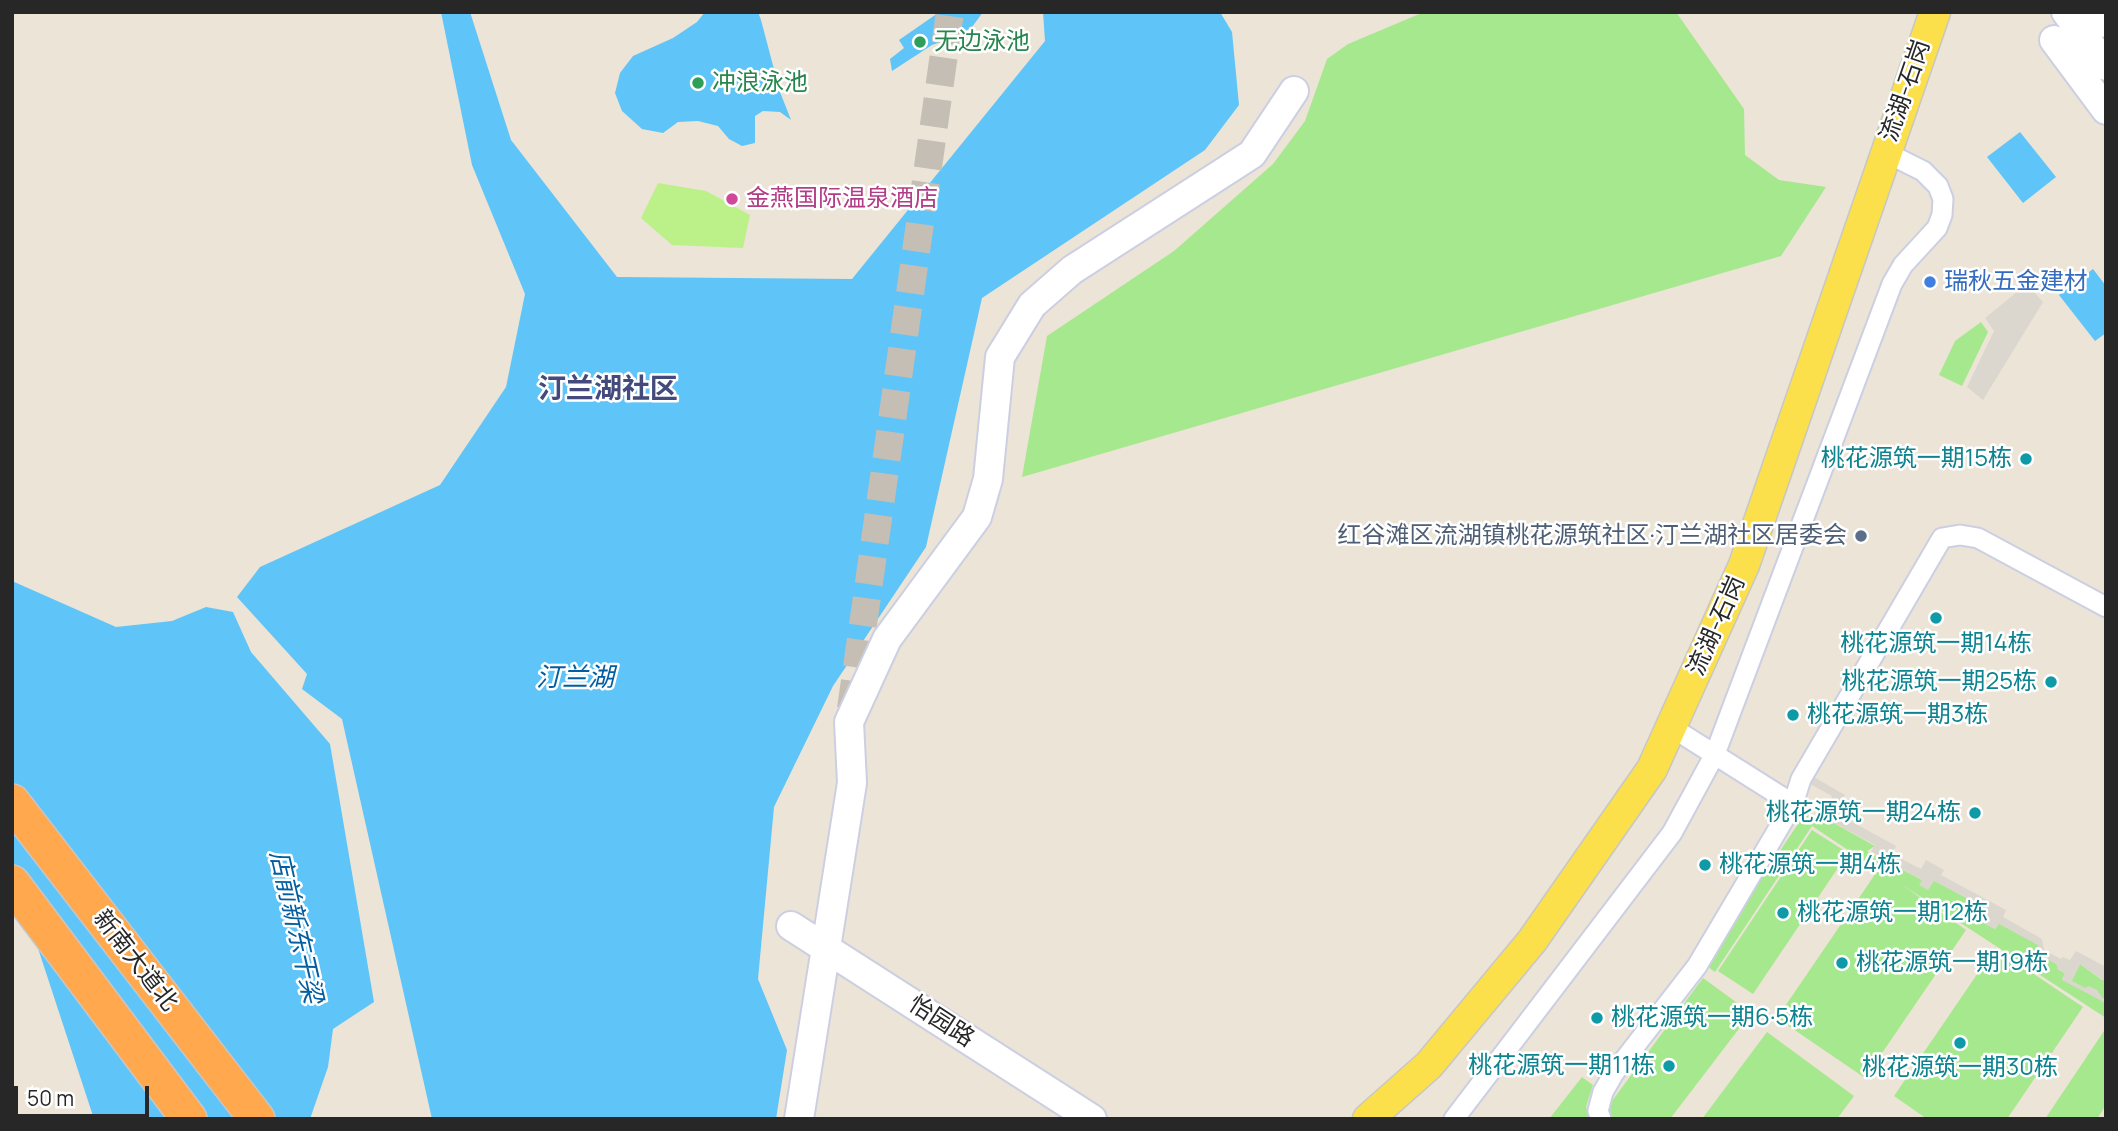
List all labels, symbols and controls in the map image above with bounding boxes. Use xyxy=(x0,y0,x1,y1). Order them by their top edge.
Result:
place label: 无边泳池 xyxy=(934,28,1030,56)
marker: 无边泳池 xyxy=(912,34,928,50)
street label: 流湖-石岗 xyxy=(1875,36,1937,146)
place label: 冲浪泳池 xyxy=(712,69,808,97)
marker: 冲浪泳池 xyxy=(690,75,706,91)
place label: 金燕国际温泉酒店 xyxy=(746,185,938,213)
marker: 金燕国际温泉酒店 xyxy=(724,191,740,207)
place label: 瑞秋五金建材 xyxy=(1944,268,2088,296)
marker: 瑞秋五金建材 xyxy=(1922,274,1938,290)
district label: 汀兰湖社区 xyxy=(538,373,678,407)
place label: 桃花源筑一期15栋 xyxy=(1821,445,2012,473)
marker: 桃花源筑一期15栋 xyxy=(2018,451,2034,467)
place label: 红谷滩区流湖镇桃花源筑社区·汀兰湖社区居委会 xyxy=(1338,522,1847,550)
marker: 红谷滩区流湖镇桃花源筑社区·汀兰湖社区居委会 xyxy=(1853,528,1869,544)
street label: 流湖-石岗 xyxy=(1682,572,1752,680)
marker: 桃花源筑一期14栋 xyxy=(1928,610,1944,626)
place label: 桃花源筑一期14栋 xyxy=(1840,630,2032,658)
water label: 汀兰湖 xyxy=(536,663,614,695)
place label: 桃花源筑一期25栋 xyxy=(1841,668,2037,696)
marker: 桃花源筑一期25栋 xyxy=(2043,674,2059,690)
place label: 桃花源筑一期3栋 xyxy=(1807,701,1988,729)
marker: 桃花源筑一期3栋 xyxy=(1785,707,1801,723)
place label: 桃花源筑一期24栋 xyxy=(1766,799,1961,827)
marker: 桃花源筑一期24栋 xyxy=(1967,805,1983,821)
water label: 店前新东干梁 xyxy=(262,847,328,1007)
place label: 桃花源筑一期4栋 xyxy=(1719,851,1901,879)
marker: 桃花源筑一期4栋 xyxy=(1697,857,1713,873)
place label: 桃花源筑一期12栋 xyxy=(1797,899,1988,927)
street label: 新南大道北 xyxy=(87,905,183,1017)
marker: 桃花源筑一期12栋 xyxy=(1775,905,1791,921)
place label: 桃花源筑一期19栋 xyxy=(1856,949,2048,977)
marker: 桃花源筑一期19栋 xyxy=(1834,955,1850,971)
street label: 怡园路 xyxy=(903,990,979,1054)
place label: 桃花源筑一期6·5栋 xyxy=(1611,1004,1813,1032)
marker: 桃花源筑一期6·5栋 xyxy=(1589,1010,1605,1026)
marker: 桃花源筑一期30栋 xyxy=(1952,1035,1968,1051)
place label: 桃花源筑一期11栋 xyxy=(1468,1052,1655,1080)
place label: 桃花源筑一期30栋 xyxy=(1862,1054,2058,1082)
marker: 桃花源筑一期11栋 xyxy=(1661,1058,1677,1074)
scale bar xyxy=(18,1072,152,1116)
text: 50 m xyxy=(27,1084,74,1112)

